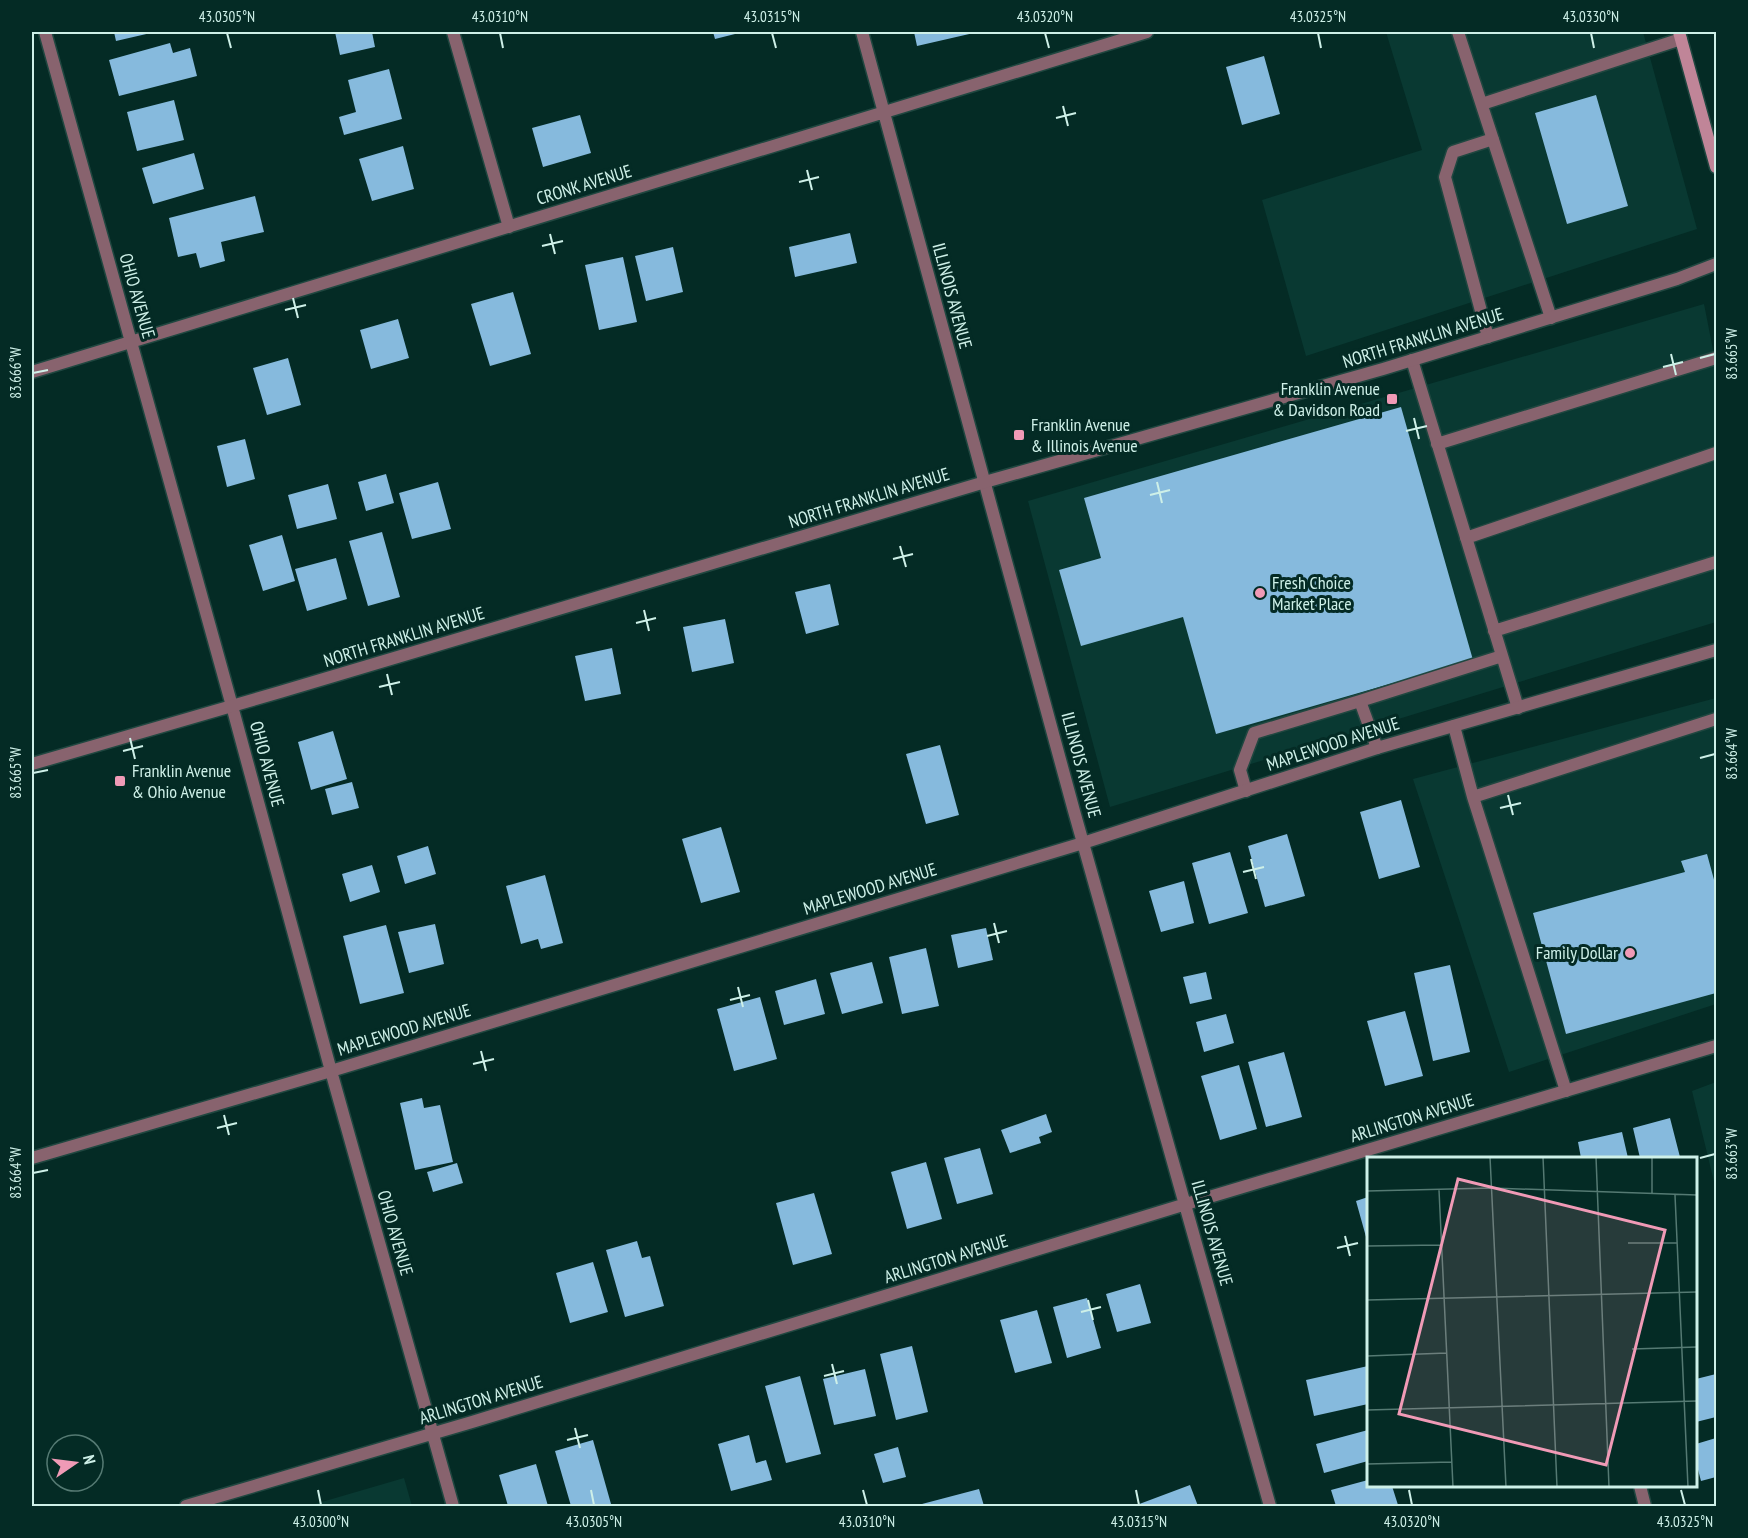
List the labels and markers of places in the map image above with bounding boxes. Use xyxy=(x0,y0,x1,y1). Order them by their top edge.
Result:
place label: Franklin Avenue & Davidson Road xyxy=(1273,377,1380,421)
marker: Franklin Avenue & Davidson Road xyxy=(1385,392,1399,406)
place label: Franklin Avenue & Illinois Avenue xyxy=(1031,413,1138,457)
marker: Franklin Avenue & Illinois Avenue xyxy=(1012,428,1026,442)
place label: Fresh Choice Market Place xyxy=(1272,571,1352,615)
marker: Fresh Choice Market Place xyxy=(1253,586,1267,600)
place label: Franklin Avenue & Ohio Avenue xyxy=(132,759,231,803)
marker: Franklin Avenue & Ohio Avenue xyxy=(113,774,127,788)
place label: Family Dollar xyxy=(1536,941,1618,964)
marker: Family Dollar xyxy=(1623,946,1637,960)

